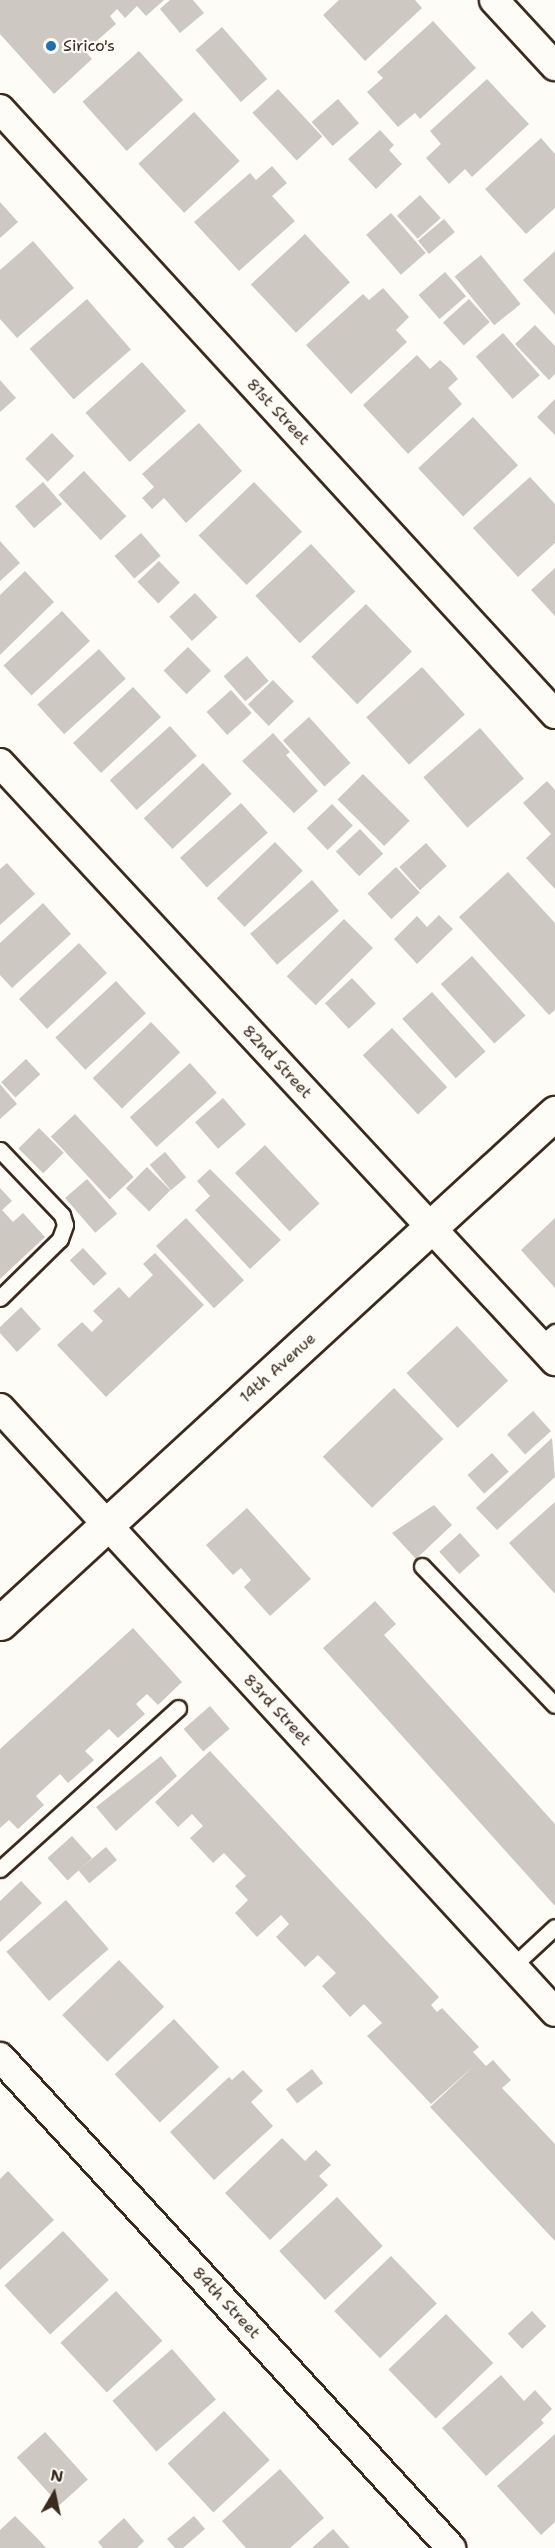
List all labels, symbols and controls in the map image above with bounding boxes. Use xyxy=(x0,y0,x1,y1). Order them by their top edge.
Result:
place label: Sirico's xyxy=(63,36,115,56)
marker: Sirico's xyxy=(44,39,58,53)
street label: 81st Street xyxy=(242,375,314,449)
street label: 82nd Street xyxy=(238,1021,316,1103)
street label: 14th Avenue xyxy=(236,1329,320,1407)
street label: 83rd Street xyxy=(239,1670,315,1750)
street label: 84th Street xyxy=(188,2263,264,2343)
north arrow xyxy=(24,2464,84,2524)
text: N xyxy=(49,2464,65,2487)

